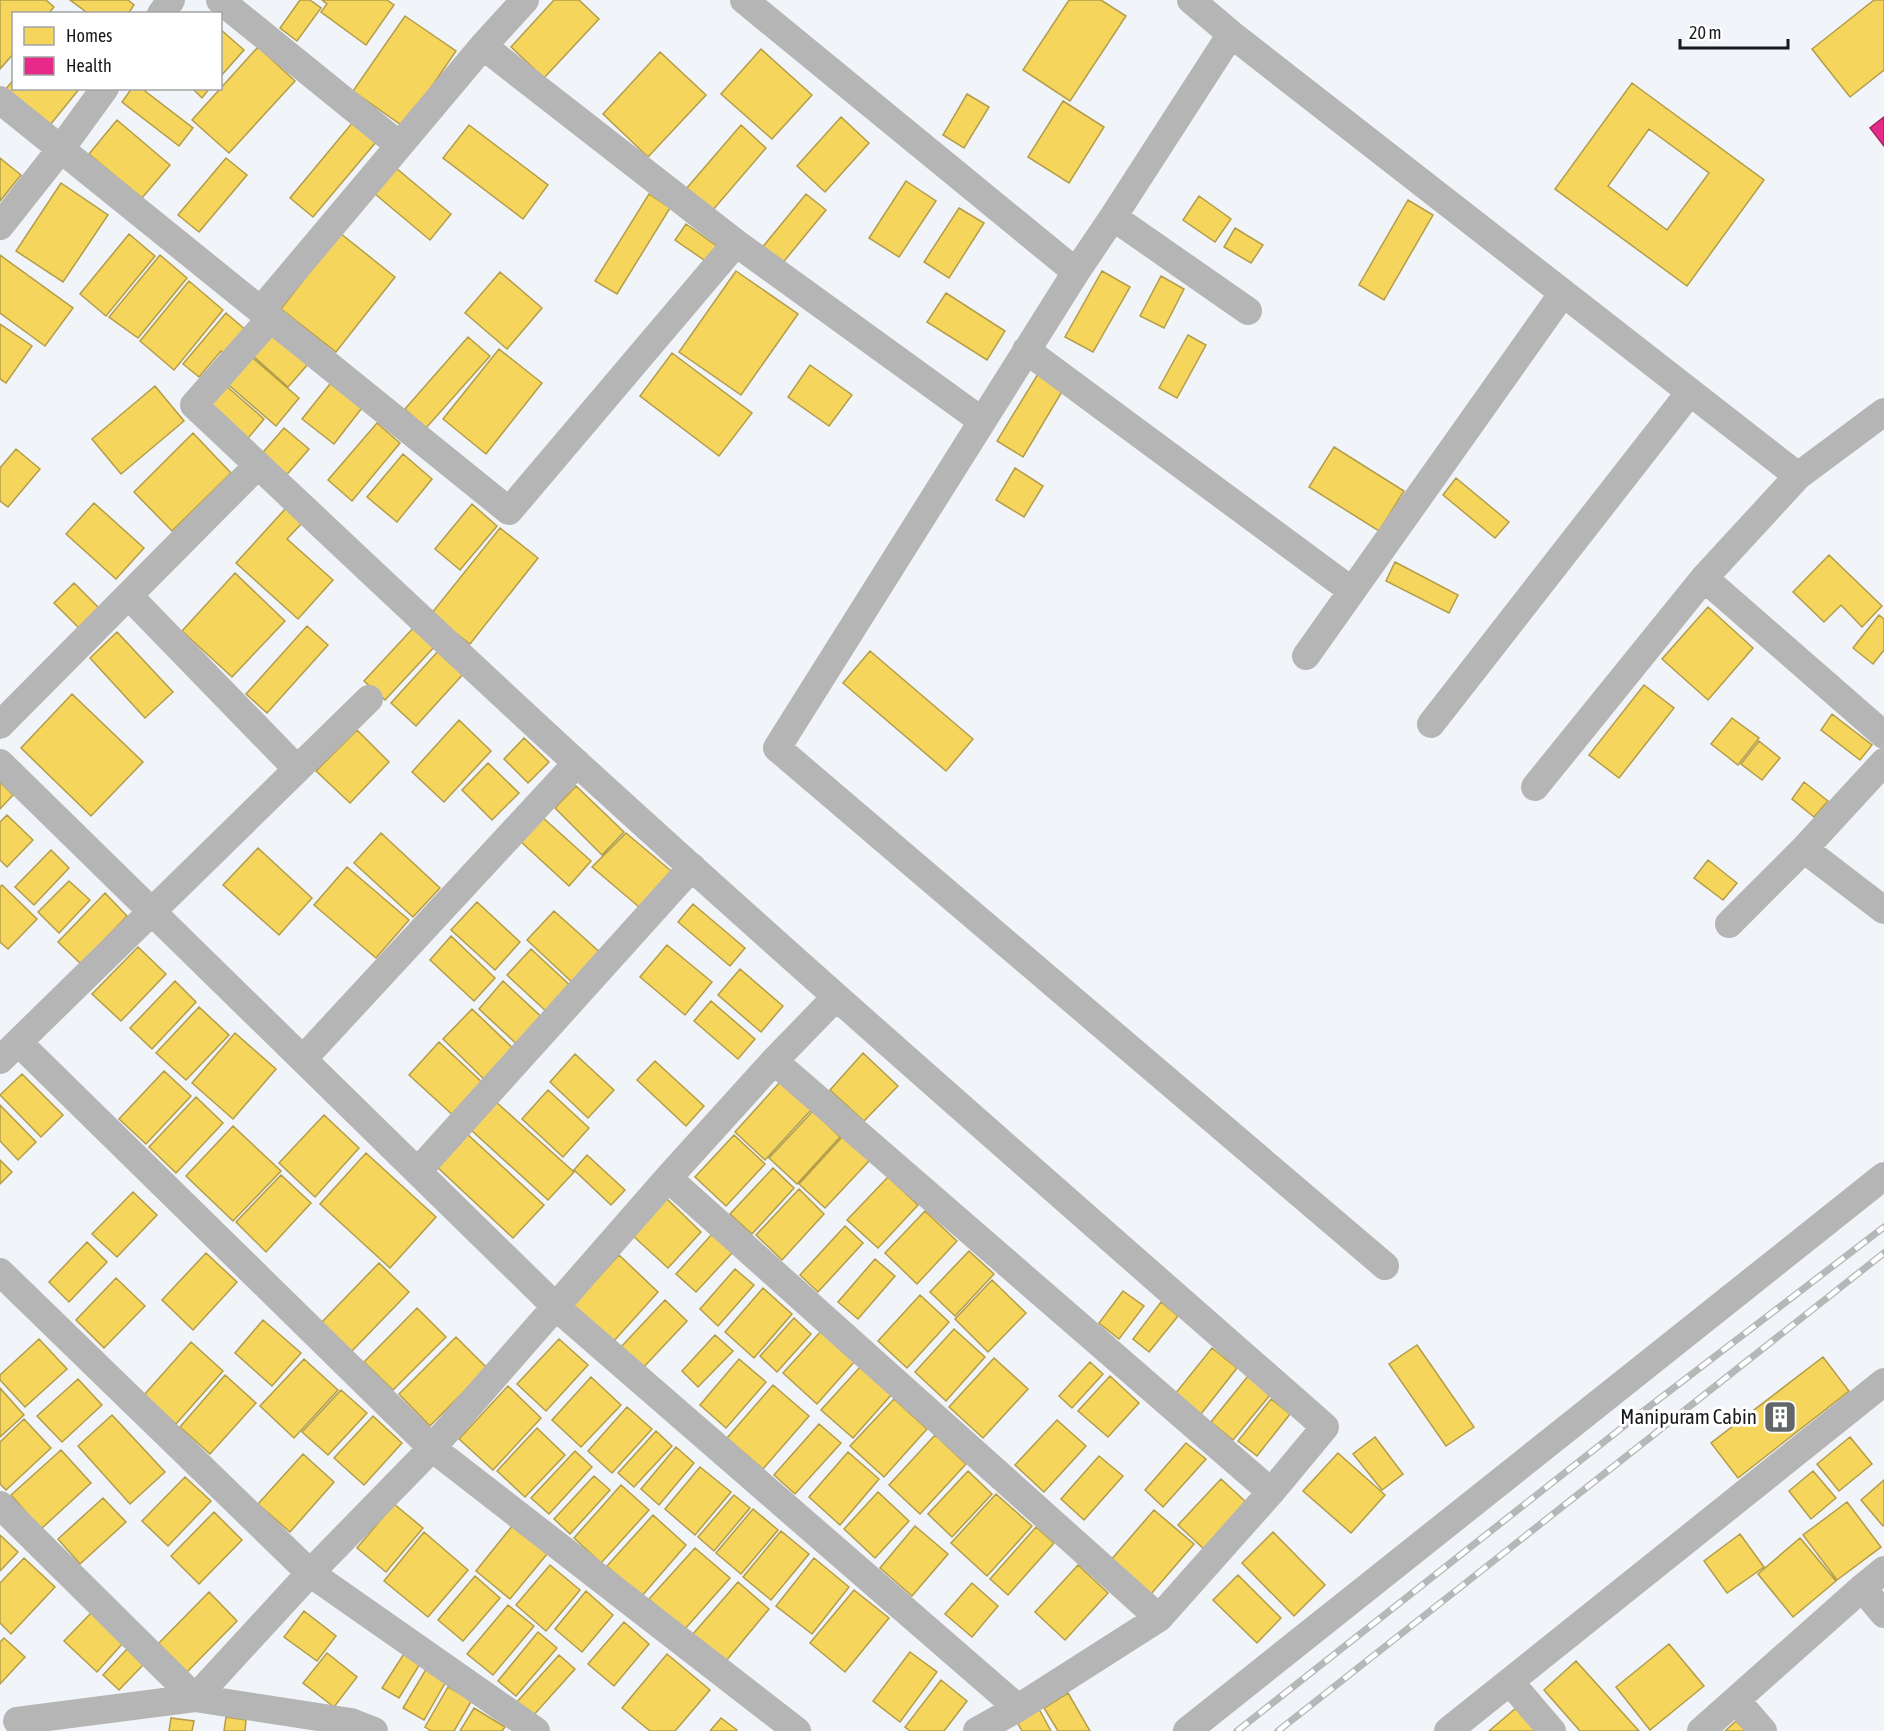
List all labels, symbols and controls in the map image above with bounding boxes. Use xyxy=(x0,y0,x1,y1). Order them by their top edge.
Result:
legend xyxy=(12,12,222,90)
scale bar xyxy=(1680,12,1788,50)
text: 20 m xyxy=(1689,22,1721,43)
text: Homes xyxy=(66,25,112,46)
text: Health xyxy=(66,55,112,76)
building icon: Manipuram Cabin xyxy=(1762,1399,1798,1435)
place label: Manipuram Cabin xyxy=(1620,1404,1757,1428)

